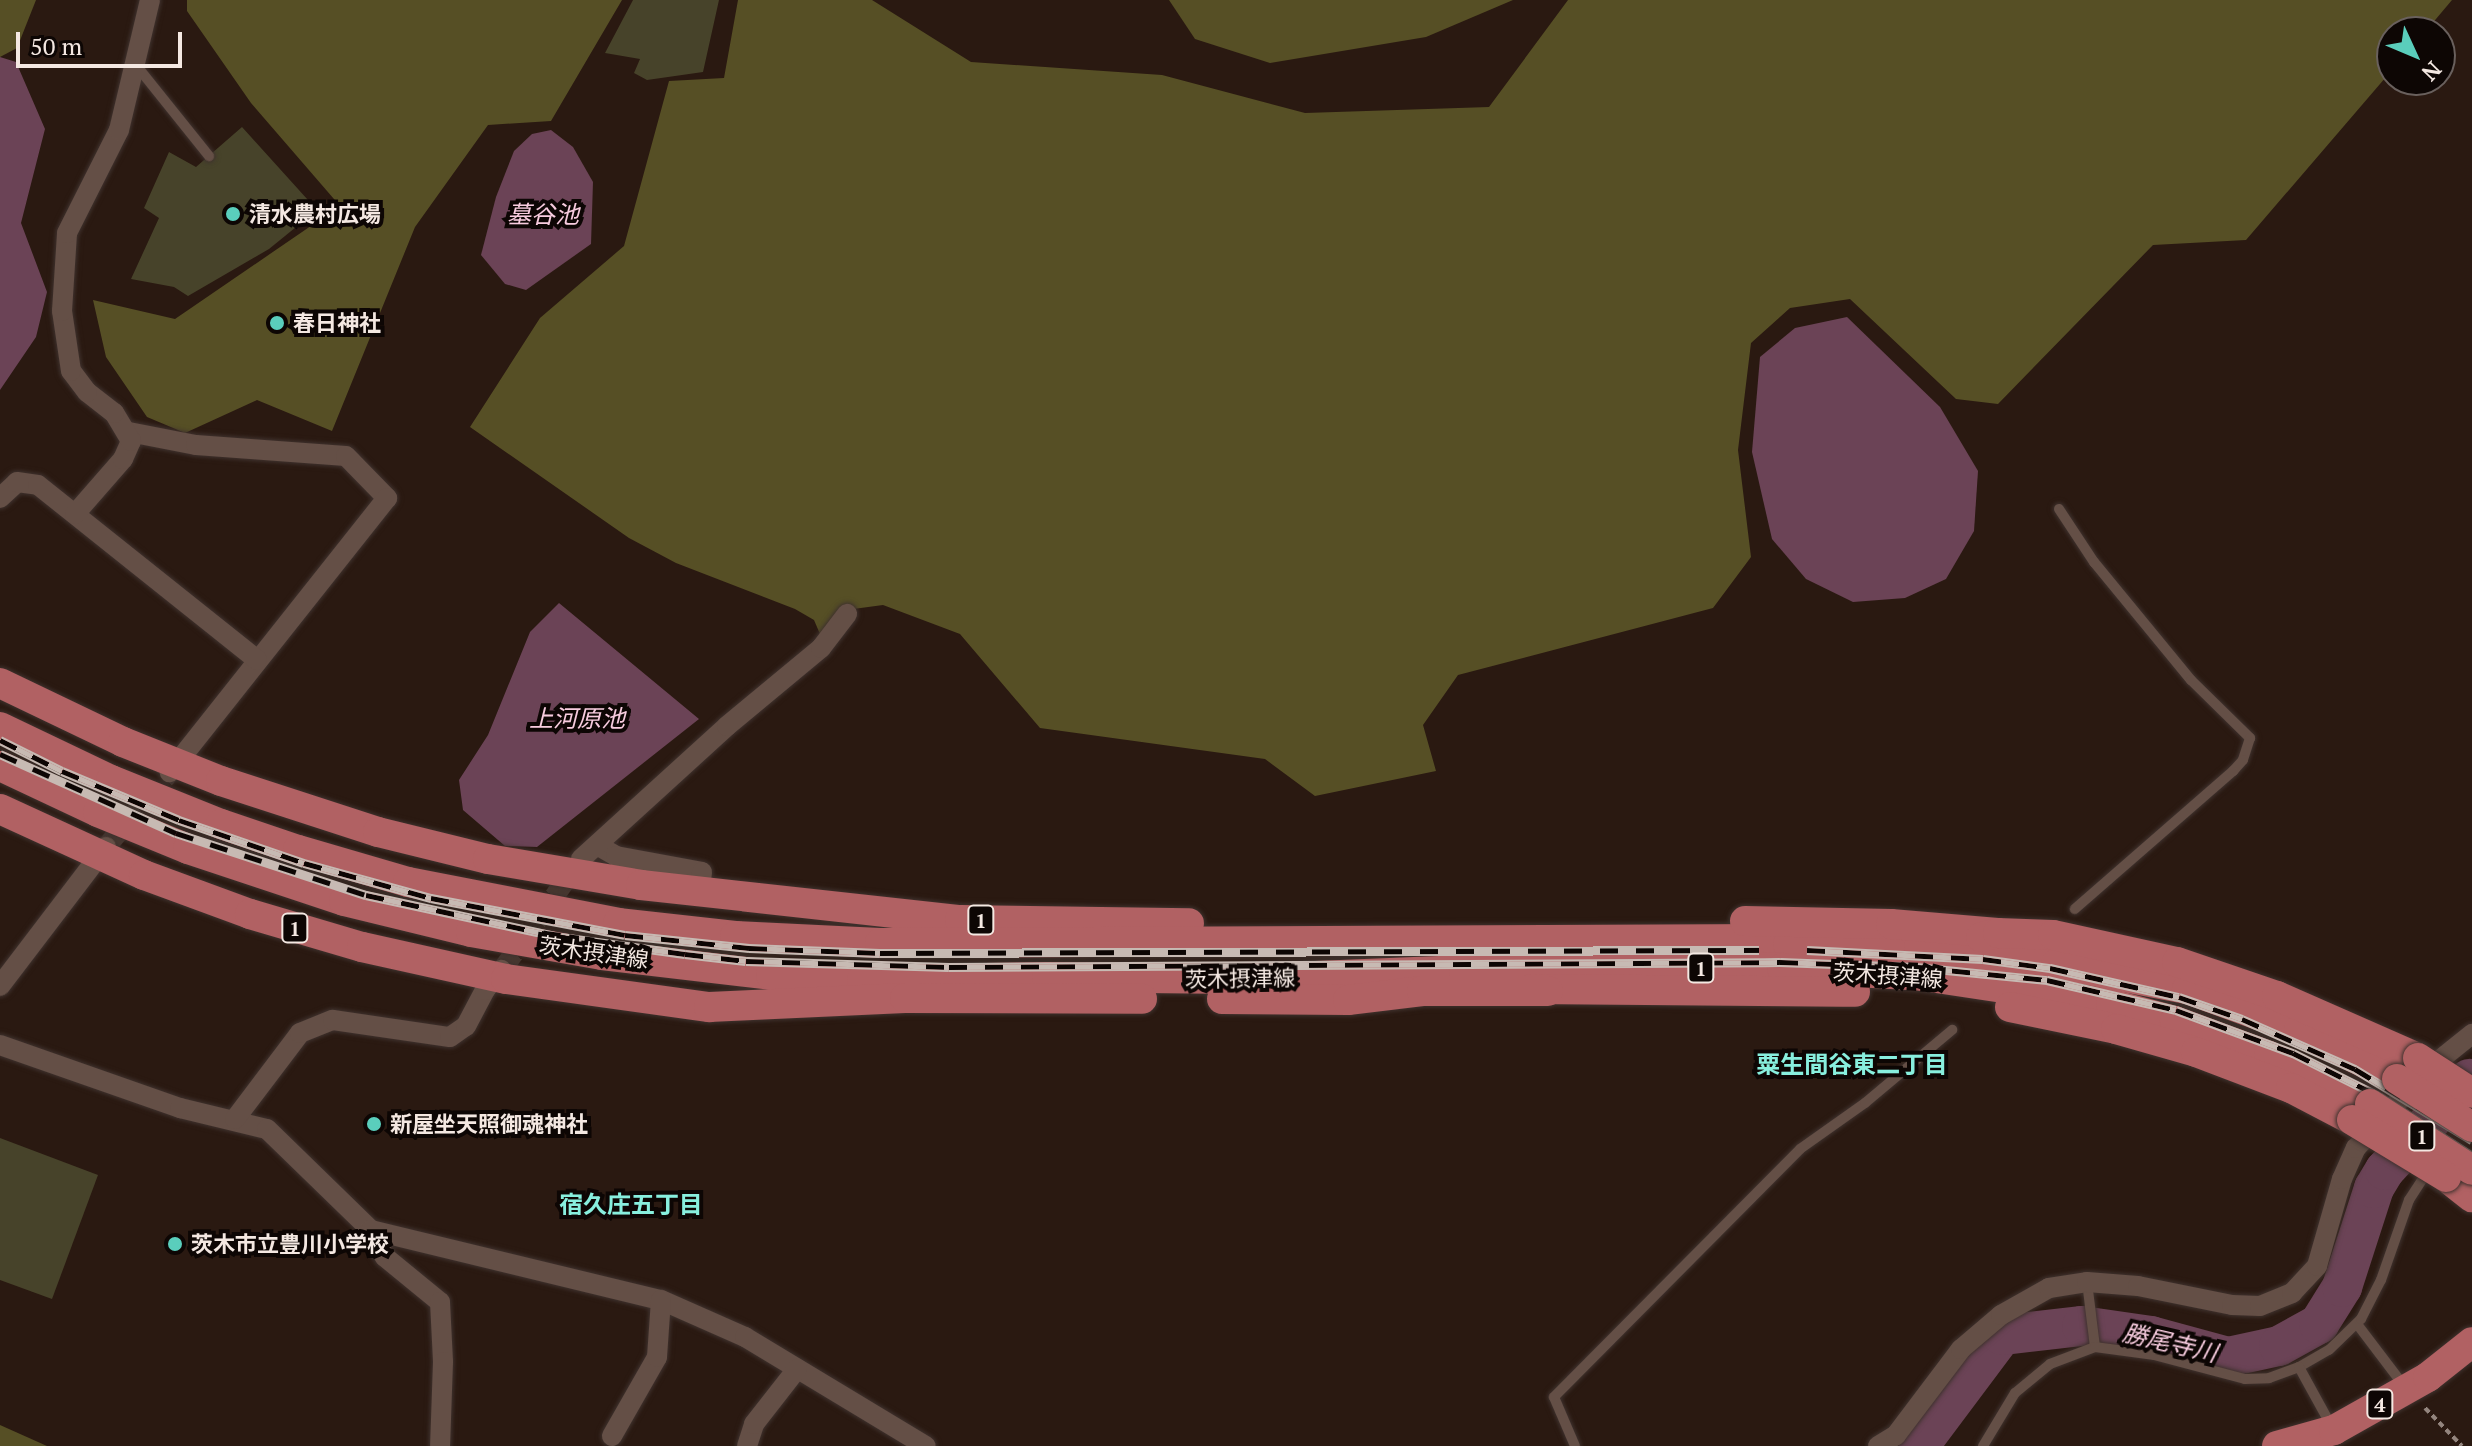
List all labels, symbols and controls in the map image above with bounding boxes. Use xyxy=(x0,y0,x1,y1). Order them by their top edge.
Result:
scale bar xyxy=(20,16,186,66)
north arrow xyxy=(2376,16,2456,96)
text: 50 m xyxy=(30,30,82,62)
text: N xyxy=(2416,56,2448,88)
place label: 清水農村広場 xyxy=(249,201,381,227)
water label: 墓谷池 xyxy=(507,201,579,229)
marker: 清水農村広場 xyxy=(224,205,242,223)
place label: 春日神社 xyxy=(293,310,381,336)
marker: 春日神社 xyxy=(268,314,286,332)
water label: 上河原池 xyxy=(529,705,625,733)
road number: 1 xyxy=(967,904,995,936)
road number: 1 xyxy=(281,912,309,944)
street label: 茨木摂津線 xyxy=(538,931,650,973)
road number: 1 xyxy=(1687,952,1715,984)
street label: 茨木摂津線 xyxy=(1832,958,1944,992)
street label: 茨木摂津線 xyxy=(1185,964,1295,992)
district label: 粟生間谷東二丁目 xyxy=(1756,1051,1948,1079)
place label: 新屋坐天照御魂神社 xyxy=(390,1111,588,1137)
marker: 新屋坐天照御魂神社 xyxy=(365,1115,383,1133)
road number: 1 xyxy=(2408,1120,2436,1152)
district label: 宿久庄五丁目 xyxy=(559,1191,703,1219)
place label: 茨木市立豊川小学校 xyxy=(191,1231,389,1257)
marker: 茨木市立豊川小学校 xyxy=(166,1235,184,1253)
water label: 勝尾寺川 xyxy=(2120,1318,2220,1368)
road number: 4 xyxy=(2366,1388,2394,1420)

